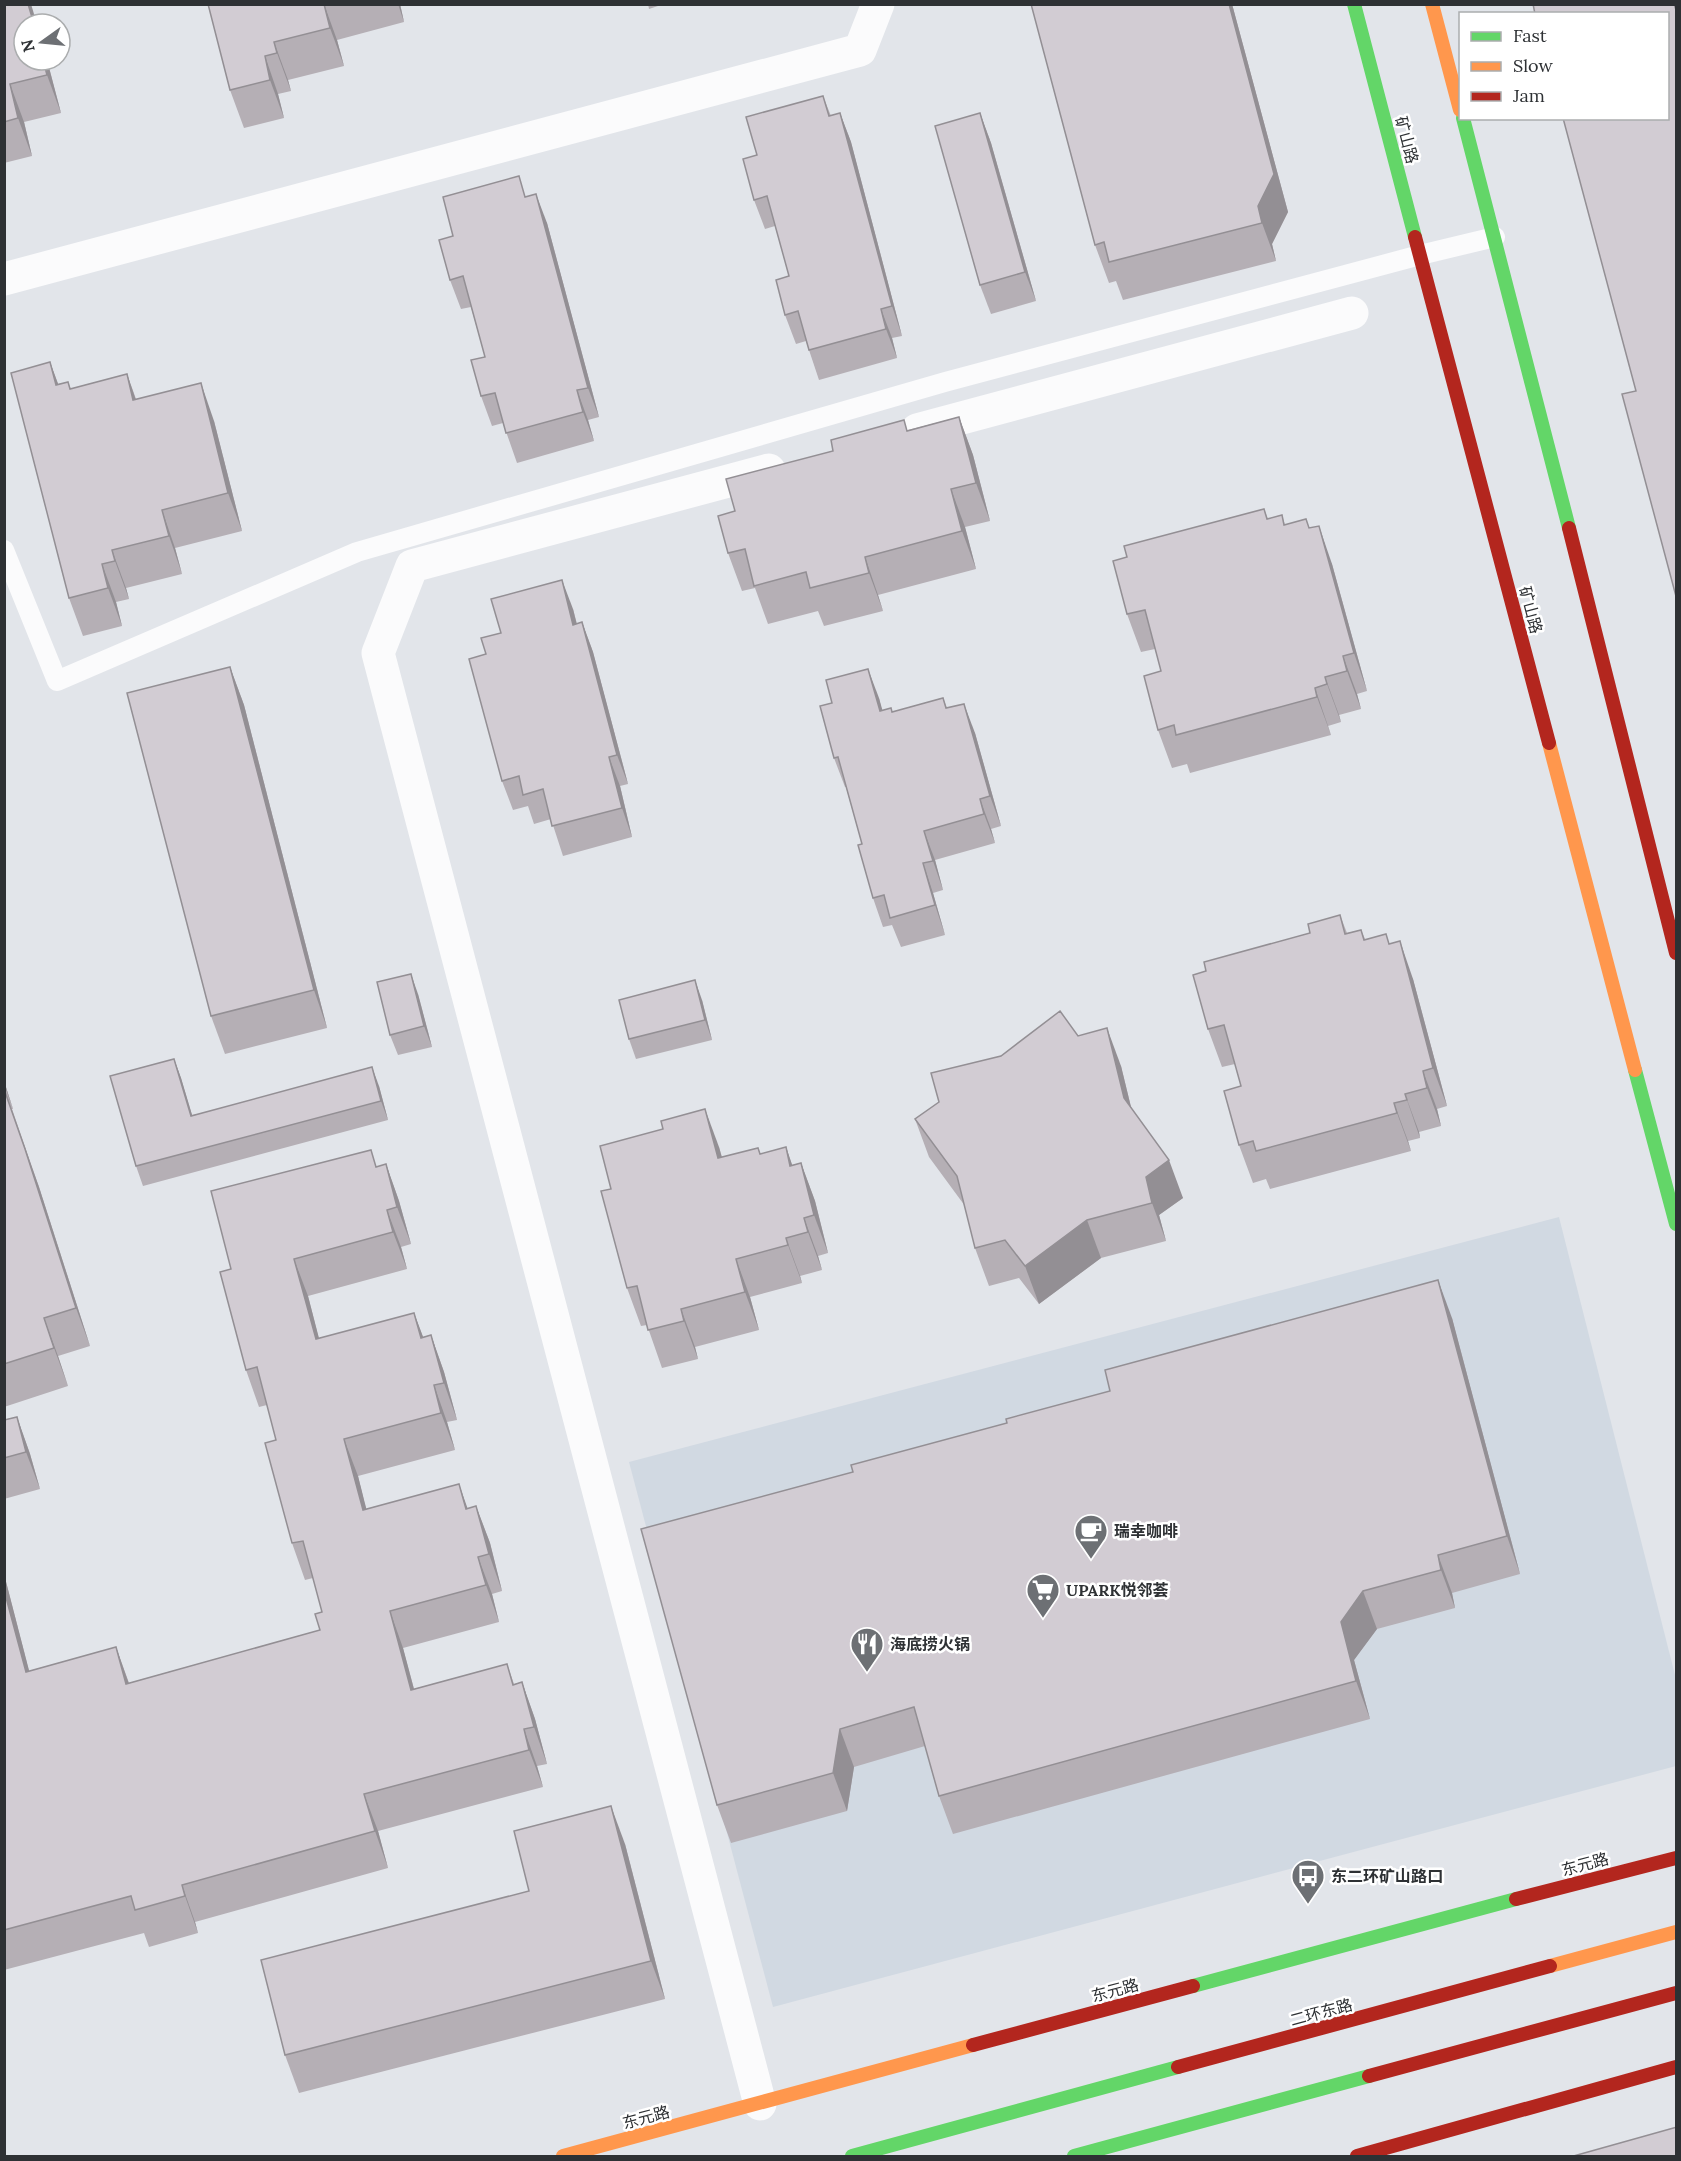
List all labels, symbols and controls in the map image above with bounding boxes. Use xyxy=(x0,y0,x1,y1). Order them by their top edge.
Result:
north arrow xyxy=(12,12,72,72)
legend xyxy=(1459,12,1669,120)
text: Fast xyxy=(1513,24,1547,47)
text: N xyxy=(16,37,39,54)
text: Slow xyxy=(1513,54,1553,77)
text: Jam xyxy=(1512,84,1545,107)
street label: 矿山路 xyxy=(1391,114,1423,166)
street label: 矿山路 xyxy=(1515,584,1547,636)
cafe icon: 瑞幸咖啡 xyxy=(1073,1513,1109,1560)
place label: 瑞幸咖啡 xyxy=(1114,1521,1178,1541)
supermarket icon: UPARK悦邻荟 xyxy=(1025,1572,1061,1619)
place label: UPARK悦邻荟 xyxy=(1066,1580,1169,1600)
restaurant icon: 海底捞火锅 xyxy=(849,1626,885,1673)
place label: 海底捞火锅 xyxy=(890,1634,970,1654)
street label: 东元路 xyxy=(1559,1848,1611,1880)
bus stop icon: 东二环矿山路口 xyxy=(1290,1858,1326,1905)
place label: 东二环矿山路口 xyxy=(1331,1866,1443,1886)
street label: 东元路 xyxy=(1089,1974,1141,2006)
street label: 二环东路 xyxy=(1287,1994,1355,2030)
street label: 东元路 xyxy=(620,2101,672,2133)

